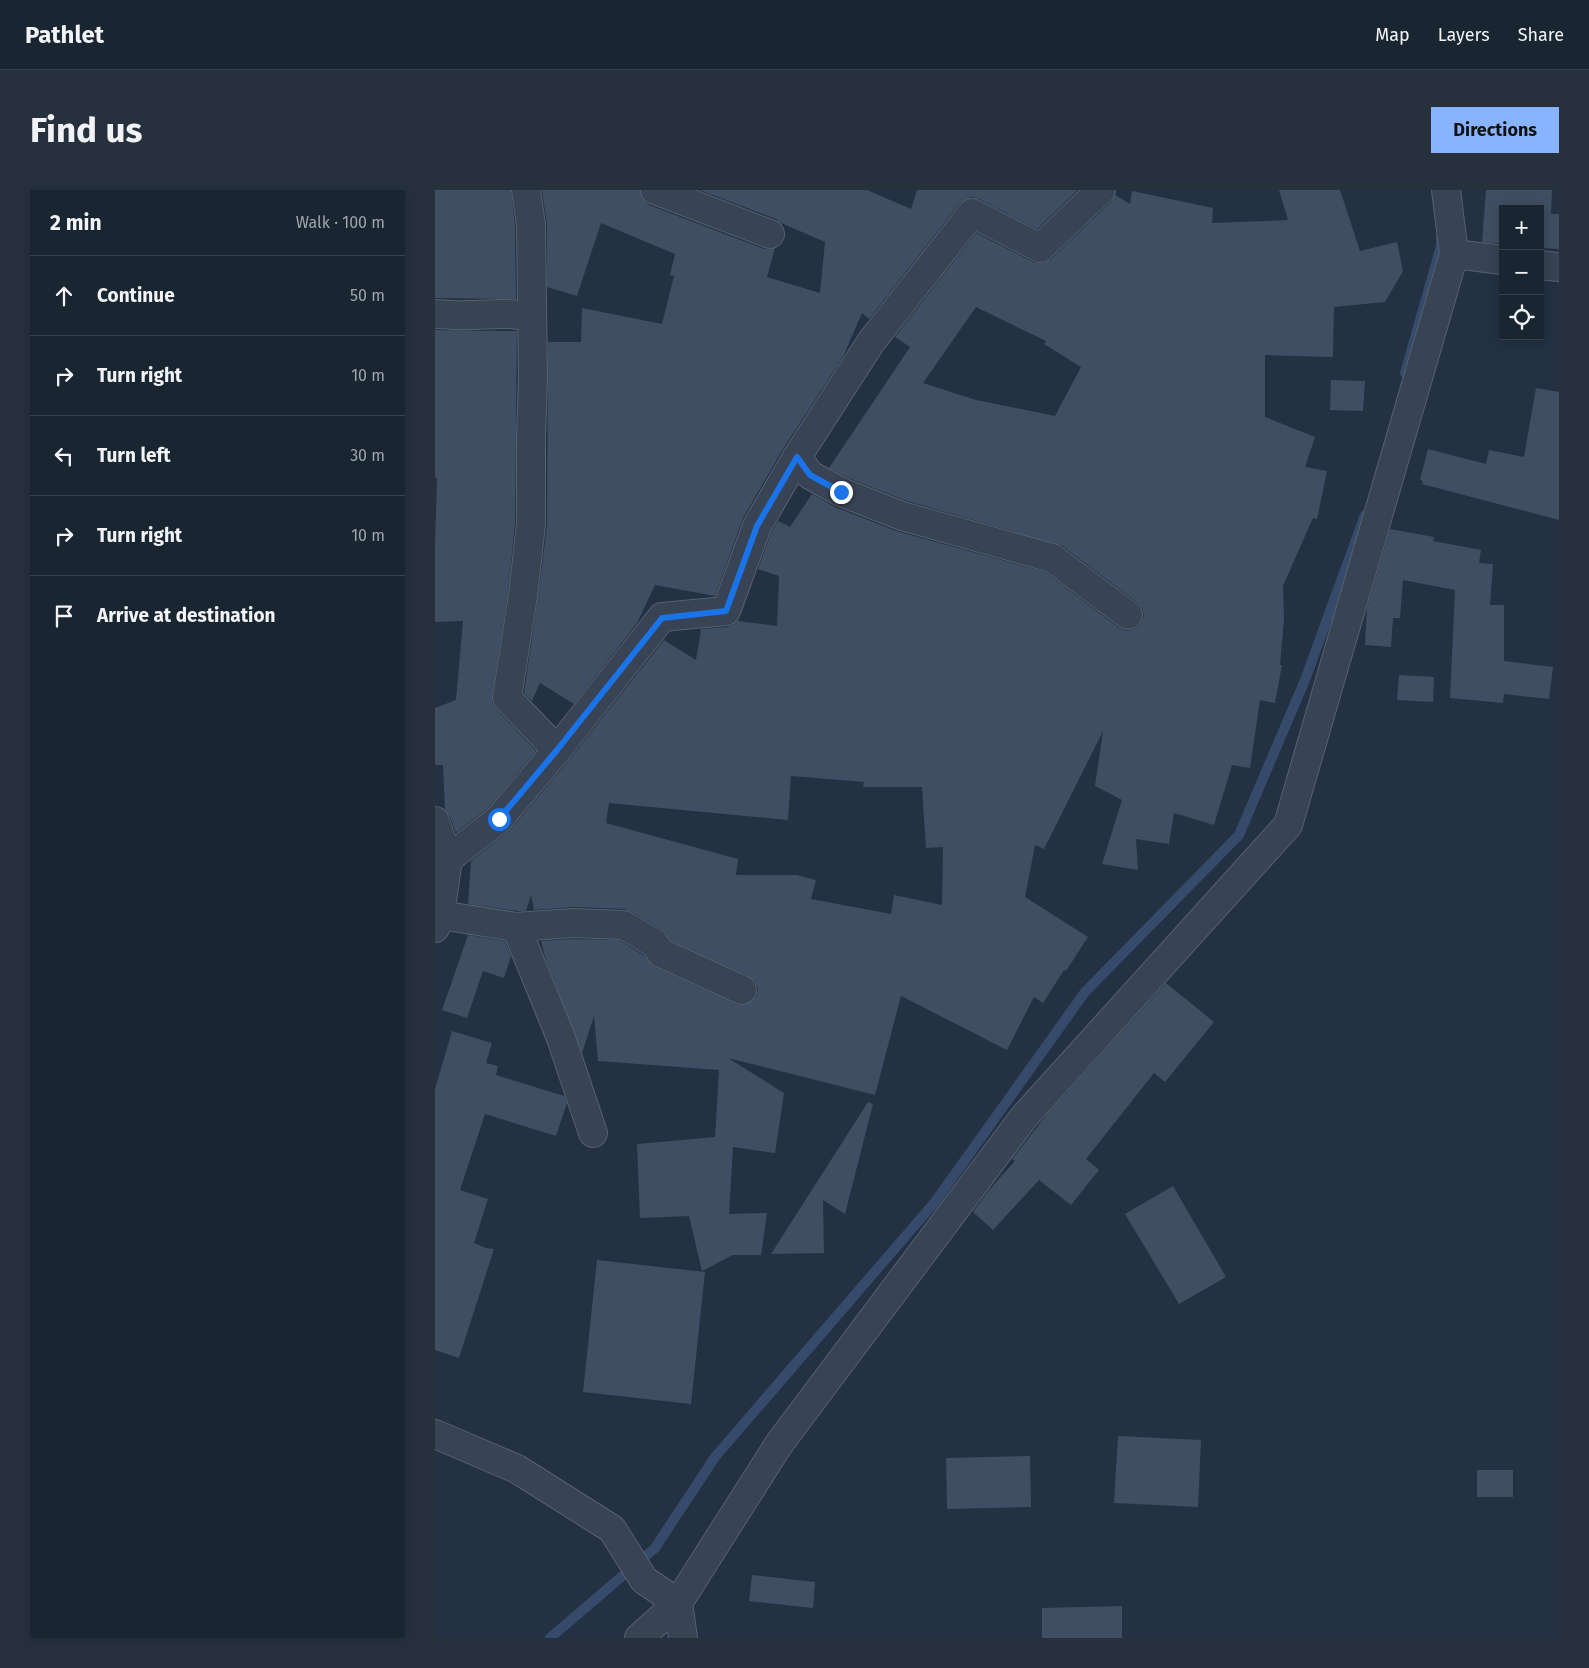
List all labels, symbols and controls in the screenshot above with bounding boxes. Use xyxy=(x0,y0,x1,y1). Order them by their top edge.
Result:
text: Pathlet xyxy=(25,21,104,49)
text: Map xyxy=(1375,24,1410,46)
text: Layers xyxy=(1438,24,1490,46)
text: Share xyxy=(1518,24,1564,46)
button: Directions xyxy=(1431,107,1559,153)
text: Find us xyxy=(30,109,142,151)
map controls xyxy=(1499,205,1544,340)
button: + xyxy=(1499,205,1544,250)
text: 2 min xyxy=(50,210,102,236)
text: Walk · 100 m xyxy=(296,213,385,232)
button: − xyxy=(1499,250,1544,295)
icon: ahead xyxy=(50,282,78,310)
text: Continue xyxy=(97,284,175,307)
text: 50 m xyxy=(350,286,385,305)
button: locate xyxy=(1499,295,1544,340)
icon: right xyxy=(50,362,78,390)
text: Turn right xyxy=(97,364,182,387)
text: 10 m xyxy=(351,366,385,385)
icon: left xyxy=(50,442,78,470)
text: Turn left xyxy=(97,444,171,467)
text: 30 m xyxy=(350,446,385,465)
route end xyxy=(830,481,853,504)
icon: right xyxy=(50,522,78,550)
text: Turn right xyxy=(97,524,182,547)
text: 10 m xyxy=(351,526,385,545)
icon: arrive xyxy=(50,602,78,630)
text: Arrive at destination xyxy=(97,604,276,627)
route start xyxy=(488,808,511,831)

